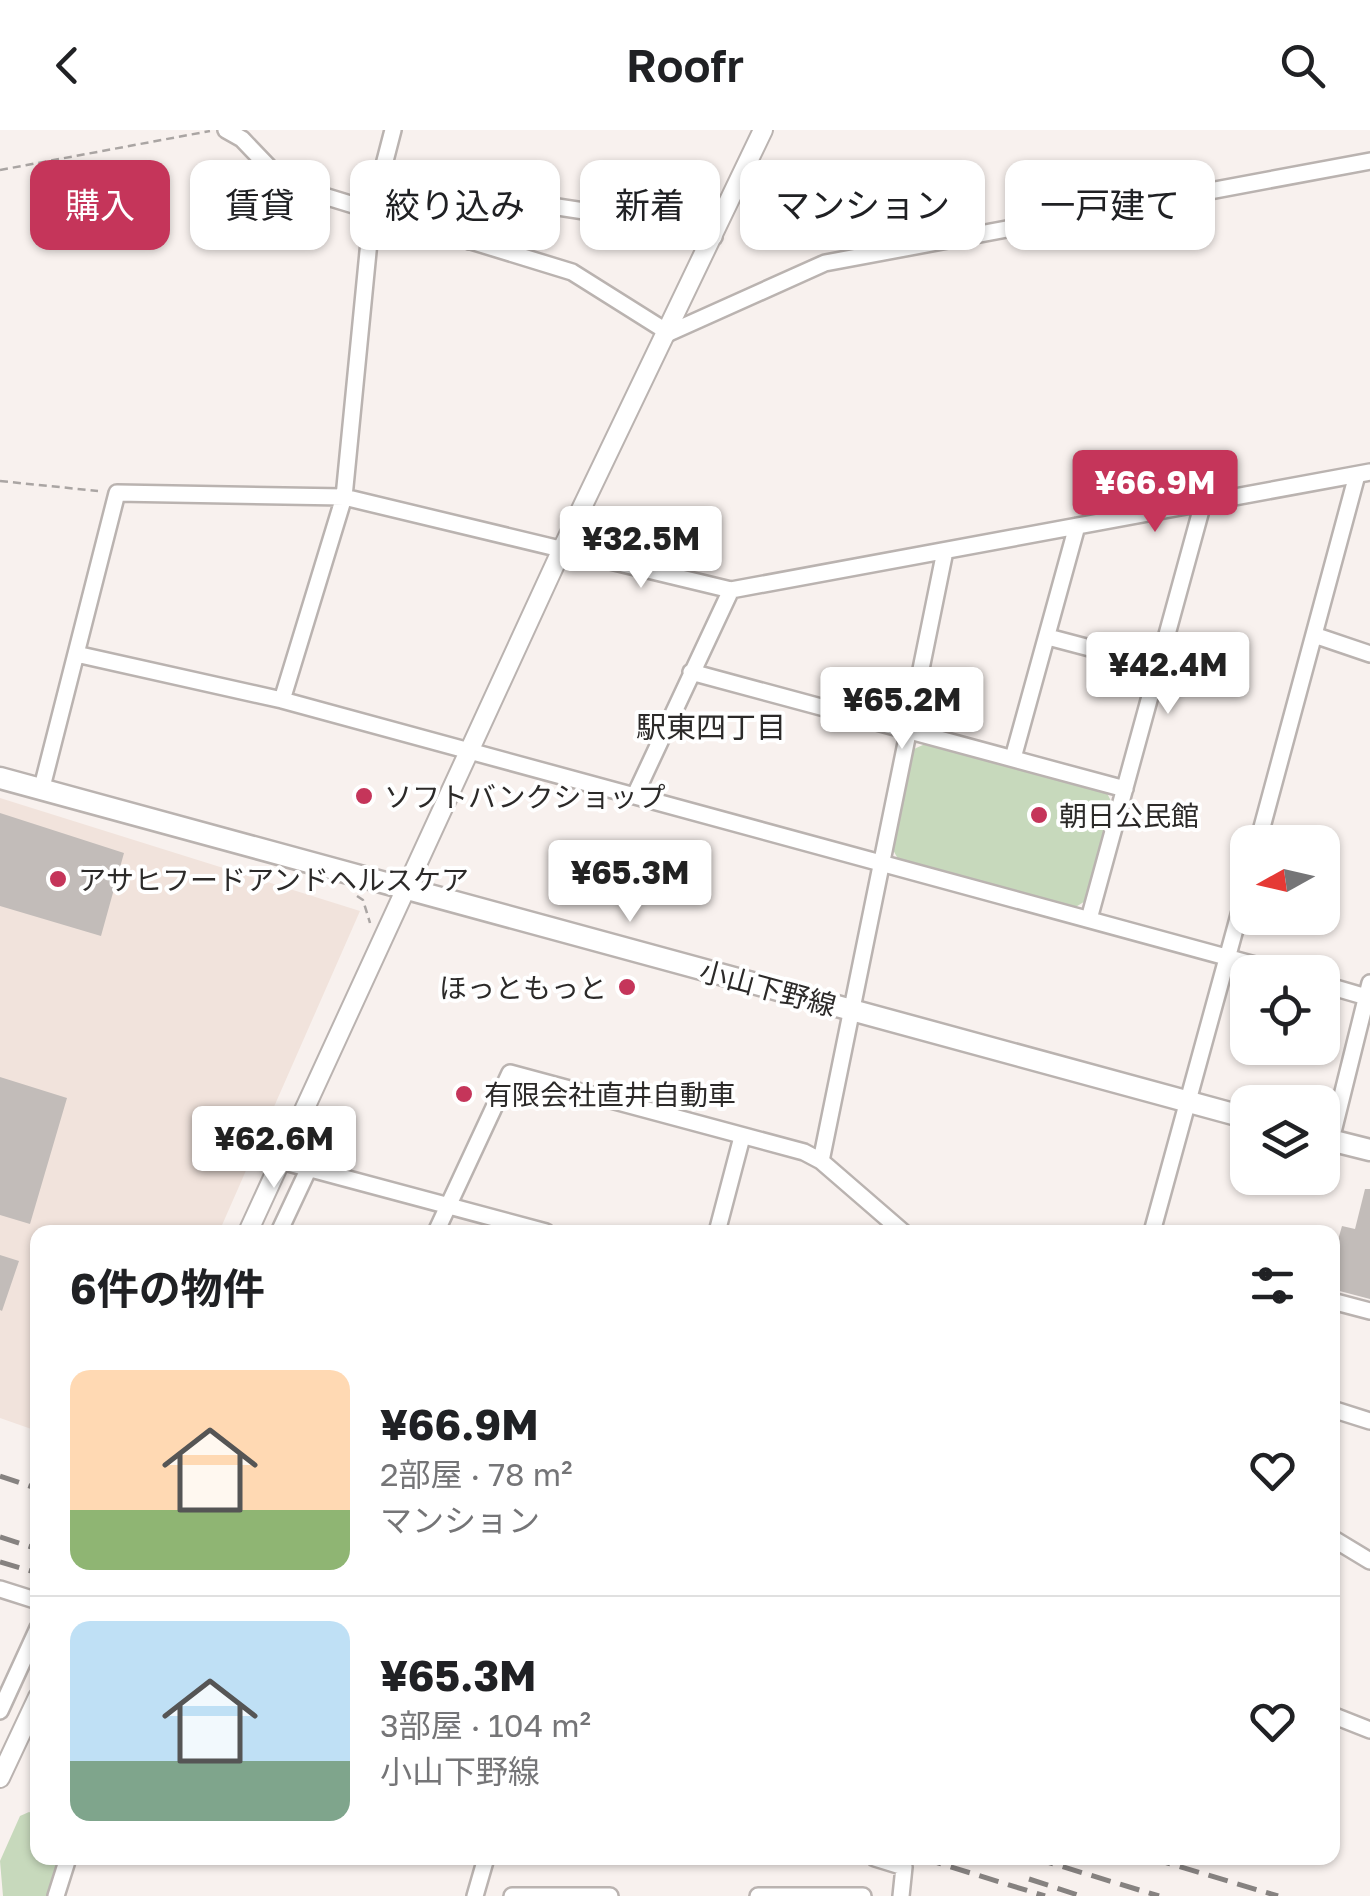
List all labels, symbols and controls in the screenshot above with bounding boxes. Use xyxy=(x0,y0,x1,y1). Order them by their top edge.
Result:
icon: back xyxy=(40,38,95,93)
text: Roofr xyxy=(626,38,744,92)
icon: search xyxy=(1275,38,1330,93)
chip: 購入 xyxy=(30,160,170,250)
chip: 賃貸 xyxy=(190,160,330,250)
chip: 絞り込み xyxy=(350,160,560,250)
chip: 新着 xyxy=(580,160,720,250)
chip: マンション xyxy=(740,160,985,250)
chip: 一戸建て xyxy=(1005,160,1215,250)
pin: ¥66.9M xyxy=(1074,450,1236,535)
text: ¥66.9M xyxy=(1095,463,1215,501)
pin: ¥32.5M xyxy=(560,506,722,591)
text: ¥32.5M xyxy=(582,519,700,557)
pin: ¥42.4M xyxy=(1087,632,1249,717)
text: ¥42.4M xyxy=(1108,645,1228,683)
pin: ¥65.2M xyxy=(821,667,983,752)
text: ¥65.2M xyxy=(842,680,962,718)
district label: 駅東四丁目 xyxy=(636,709,786,745)
place label: ソフトバンクショップ xyxy=(384,780,665,813)
marker: ソフトバンクショップ xyxy=(353,785,375,807)
place label: 朝日公民館 xyxy=(1059,799,1199,832)
marker: 朝日公民館 xyxy=(1028,804,1050,826)
north arrow xyxy=(1230,825,1340,935)
map controls xyxy=(1230,825,1340,1195)
pin: ¥65.3M xyxy=(549,840,711,925)
text: ¥65.3M xyxy=(570,853,690,891)
place label: アサヒフードアンドヘルスケア xyxy=(78,863,469,896)
marker: アサヒフードアンドヘルスケア xyxy=(47,868,69,890)
street label: 小山下野線 xyxy=(696,954,840,1022)
button: locate xyxy=(1230,955,1340,1065)
place label: ほっともっと xyxy=(439,971,607,1004)
marker: ほっともっと xyxy=(616,976,638,998)
place label: 有限会社直井自動車 xyxy=(484,1078,736,1111)
marker: 有限会社直井自動車 xyxy=(453,1083,475,1105)
button: layers xyxy=(1230,1085,1340,1195)
pin: ¥62.6M xyxy=(193,1106,355,1191)
text: ¥62.6M xyxy=(214,1119,334,1157)
icon: filters xyxy=(1245,1258,1300,1313)
text: 6件の物件 xyxy=(70,1263,265,1313)
text: ¥66.9M xyxy=(380,1399,539,1449)
icon: home xyxy=(150,1410,270,1530)
icon: heart xyxy=(1245,1443,1300,1498)
text: 2部屋 · 78 m² xyxy=(380,1455,572,1493)
text: マンション xyxy=(380,1501,540,1539)
text: ¥65.3M xyxy=(380,1650,536,1700)
icon: home xyxy=(150,1661,270,1781)
icon: heart xyxy=(1245,1694,1300,1749)
text: 3部屋 · 104 m² xyxy=(380,1706,591,1744)
text: 小山下野線 xyxy=(380,1752,540,1790)

